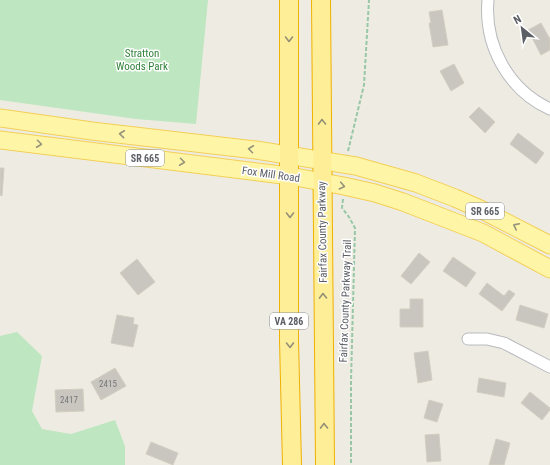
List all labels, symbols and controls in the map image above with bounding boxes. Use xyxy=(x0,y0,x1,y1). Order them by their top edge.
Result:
north arrow xyxy=(502,8,542,48)
text: N xyxy=(511,12,524,27)
one-way arrow xyxy=(285,36,293,42)
park label: Stratton Woods Park xyxy=(116,47,168,73)
one-way arrow xyxy=(317,119,326,125)
one-way arrow xyxy=(119,130,125,139)
one-way arrow xyxy=(36,140,42,149)
one-way arrow xyxy=(248,145,254,154)
road number: SR 665 xyxy=(126,150,164,166)
one-way arrow xyxy=(179,158,185,167)
street label: Fox Mill Road xyxy=(241,164,301,185)
street label: Fairfax County Parkway xyxy=(315,181,330,283)
one-way arrow xyxy=(339,181,345,189)
road number: SR 665 xyxy=(466,203,504,219)
one-way arrow xyxy=(286,212,294,218)
one-way arrow xyxy=(512,224,520,231)
street label: Fairfax County Parkway Trail xyxy=(337,239,354,363)
one-way arrow xyxy=(319,293,327,299)
road number: VA 286 xyxy=(270,313,308,329)
one-way arrow xyxy=(285,342,294,348)
house number: 2415 xyxy=(99,379,117,389)
house number: 2417 xyxy=(60,395,78,405)
one-way arrow xyxy=(320,423,329,429)

